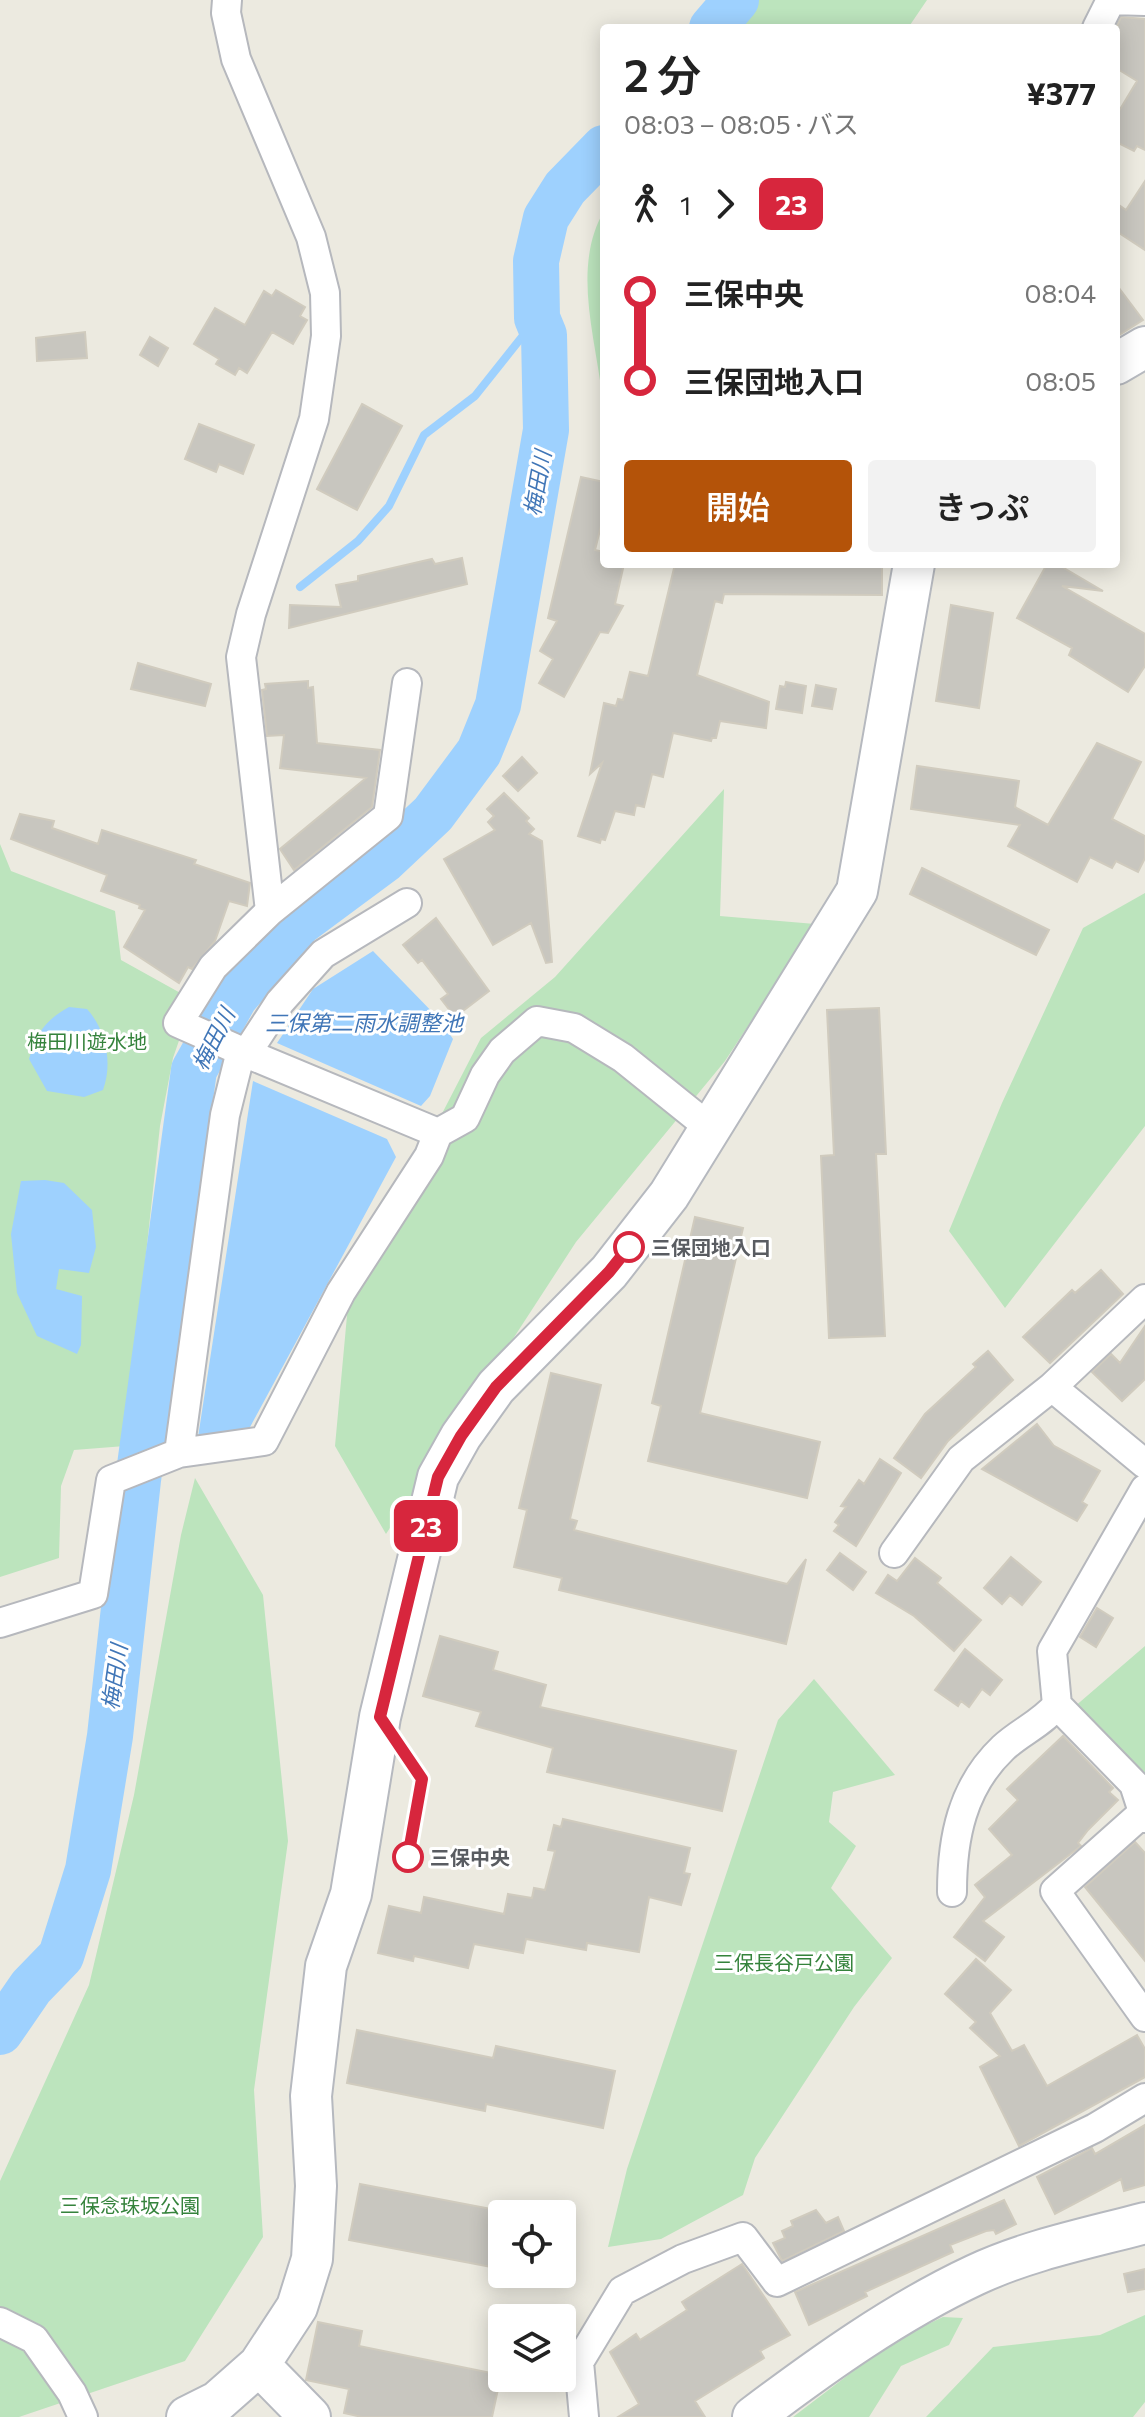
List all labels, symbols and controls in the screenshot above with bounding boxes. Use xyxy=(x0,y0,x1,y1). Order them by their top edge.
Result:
text: 2 分 xyxy=(624,47,701,101)
text: ¥377 xyxy=(1027,74,1096,111)
text: 08:03 – 08:05 · バス xyxy=(624,108,859,139)
icon: walk xyxy=(624,182,668,226)
icon: forward xyxy=(703,182,747,226)
text: 23 xyxy=(775,187,807,221)
text: 1 xyxy=(680,189,691,220)
text: 三保中央 xyxy=(684,274,804,311)
text: 08:04 xyxy=(1025,277,1096,308)
text: 三保団地入口 xyxy=(684,362,864,399)
text: 08:05 xyxy=(1025,365,1096,396)
water label: 梅田川 xyxy=(518,446,556,518)
button: 開始 xyxy=(624,460,852,552)
button: きっぷ xyxy=(868,460,1096,552)
water label: 梅田川 xyxy=(186,1002,241,1075)
water label: 三保第二雨水調整池 xyxy=(265,1009,465,1036)
park label: 梅田川遊水地 xyxy=(27,1029,147,1053)
marker: 三保団地入口 xyxy=(614,1232,644,1262)
place label: 三保団地入口 xyxy=(651,1235,771,1259)
line badge: 23 xyxy=(390,1500,462,1552)
text: 23 xyxy=(410,1509,442,1543)
water label: 梅田川 xyxy=(96,1640,132,1712)
marker: 三保中央 xyxy=(393,1842,423,1872)
place label: 三保中央 xyxy=(430,1845,510,1869)
park label: 三保長谷戸公園 xyxy=(714,1950,854,1974)
park label: 三保念珠坂公園 xyxy=(60,2193,200,2217)
map controls xyxy=(488,2200,576,2392)
button: locate xyxy=(488,2200,576,2288)
button: layers xyxy=(488,2304,576,2392)

